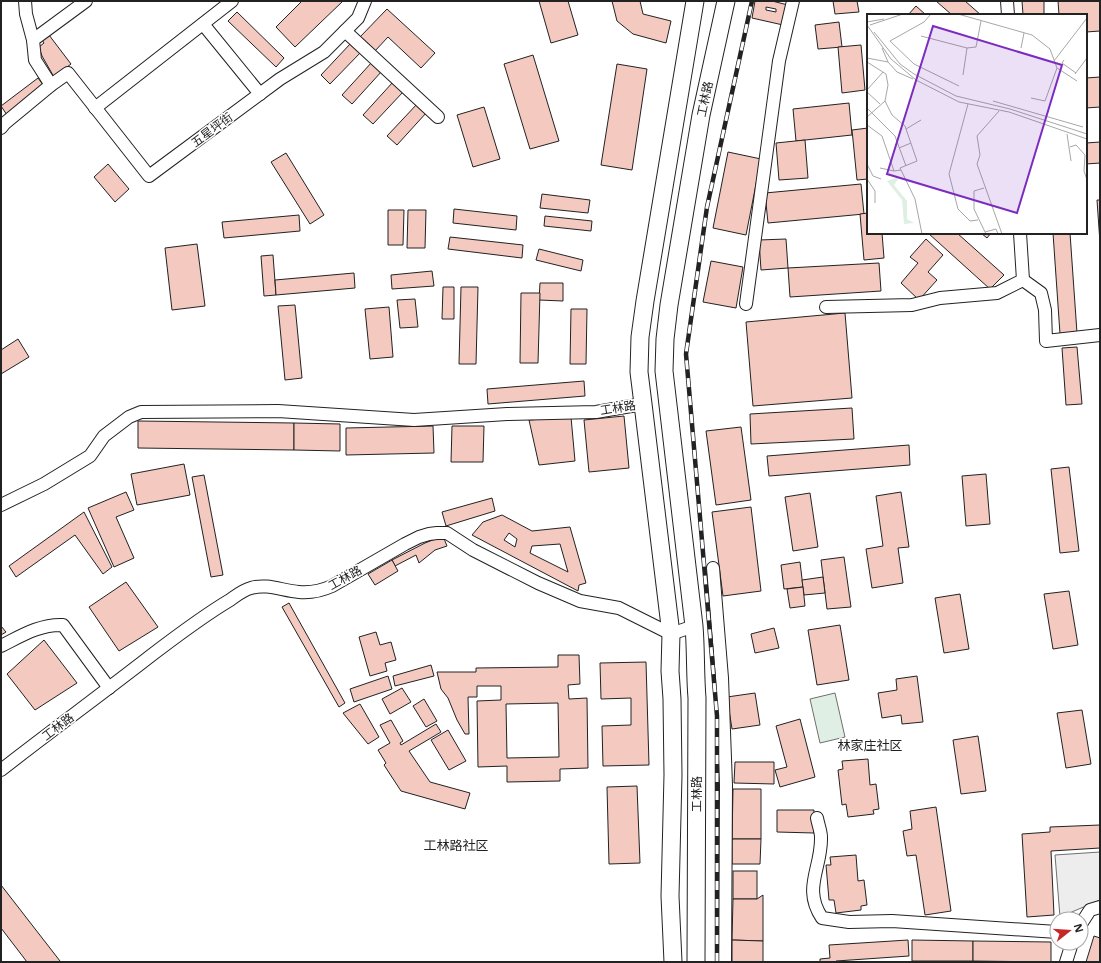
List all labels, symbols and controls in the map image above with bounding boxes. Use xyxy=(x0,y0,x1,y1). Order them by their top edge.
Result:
inset map xyxy=(867,14,1087,234)
street label: 工林路 xyxy=(692,80,717,118)
street label: 五星坪街 xyxy=(187,108,236,151)
street label: 工林路 xyxy=(599,396,637,419)
street label: 工林路 xyxy=(325,561,365,594)
street label: 工林路 xyxy=(38,709,77,744)
district label: 林家庄社区 xyxy=(837,736,903,754)
street label: 工林路 xyxy=(688,776,705,812)
district label: 工林路社区 xyxy=(423,836,489,854)
north arrow xyxy=(1049,911,1089,951)
text: N xyxy=(1071,921,1088,934)

